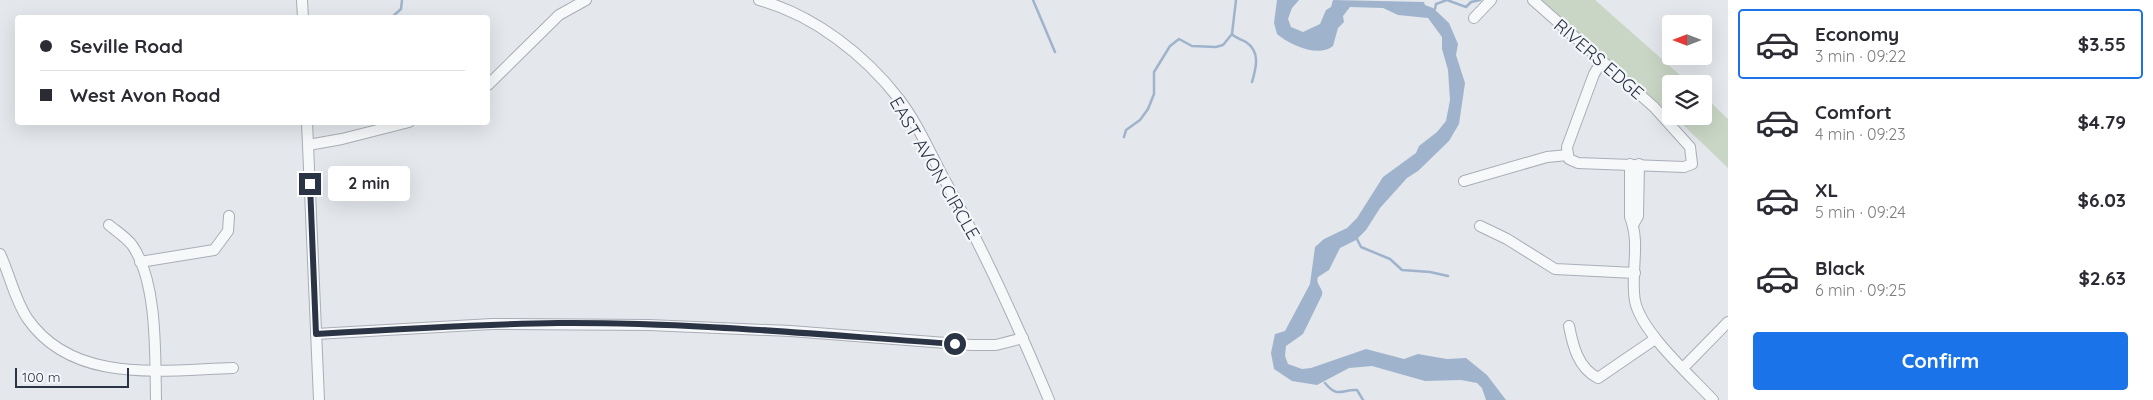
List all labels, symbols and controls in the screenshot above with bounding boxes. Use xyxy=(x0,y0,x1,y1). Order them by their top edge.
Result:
street label: RIVERS EDGE xyxy=(1549,14,1649,104)
north arrow xyxy=(1662,15,1712,65)
map controls xyxy=(1662,15,1712,125)
icon: car xyxy=(1755,22,1800,67)
text: Economy xyxy=(1815,22,1899,46)
text: $3.55 xyxy=(2078,32,2126,56)
text: Seville Road xyxy=(70,34,183,58)
text: 3 min · 09:22 xyxy=(1815,46,1906,66)
button: layers xyxy=(1662,75,1712,125)
text: West Avon Road xyxy=(70,83,220,107)
street label: EAST AVON CIRCLE xyxy=(885,93,985,243)
icon: car xyxy=(1755,100,1800,145)
text: Comfort xyxy=(1815,100,1892,124)
text: $4.79 xyxy=(2078,110,2126,134)
text: 4 min · 09:23 xyxy=(1815,124,1906,144)
callout: 2 min xyxy=(328,166,410,202)
route end xyxy=(299,173,321,195)
text: 2 min xyxy=(348,173,390,193)
icon: car xyxy=(1755,178,1800,223)
text: XL xyxy=(1815,178,1838,202)
text: $6.03 xyxy=(2078,188,2126,212)
text: 5 min · 09:24 xyxy=(1815,202,1906,222)
icon: car xyxy=(1755,256,1800,301)
text: Black xyxy=(1815,256,1865,280)
text: $2.63 xyxy=(2078,266,2126,290)
text: 6 min · 09:25 xyxy=(1815,280,1906,300)
button: Confirm xyxy=(1753,332,2128,390)
route start xyxy=(944,333,966,355)
scale bar xyxy=(15,365,129,388)
text: 100 m xyxy=(22,368,60,386)

